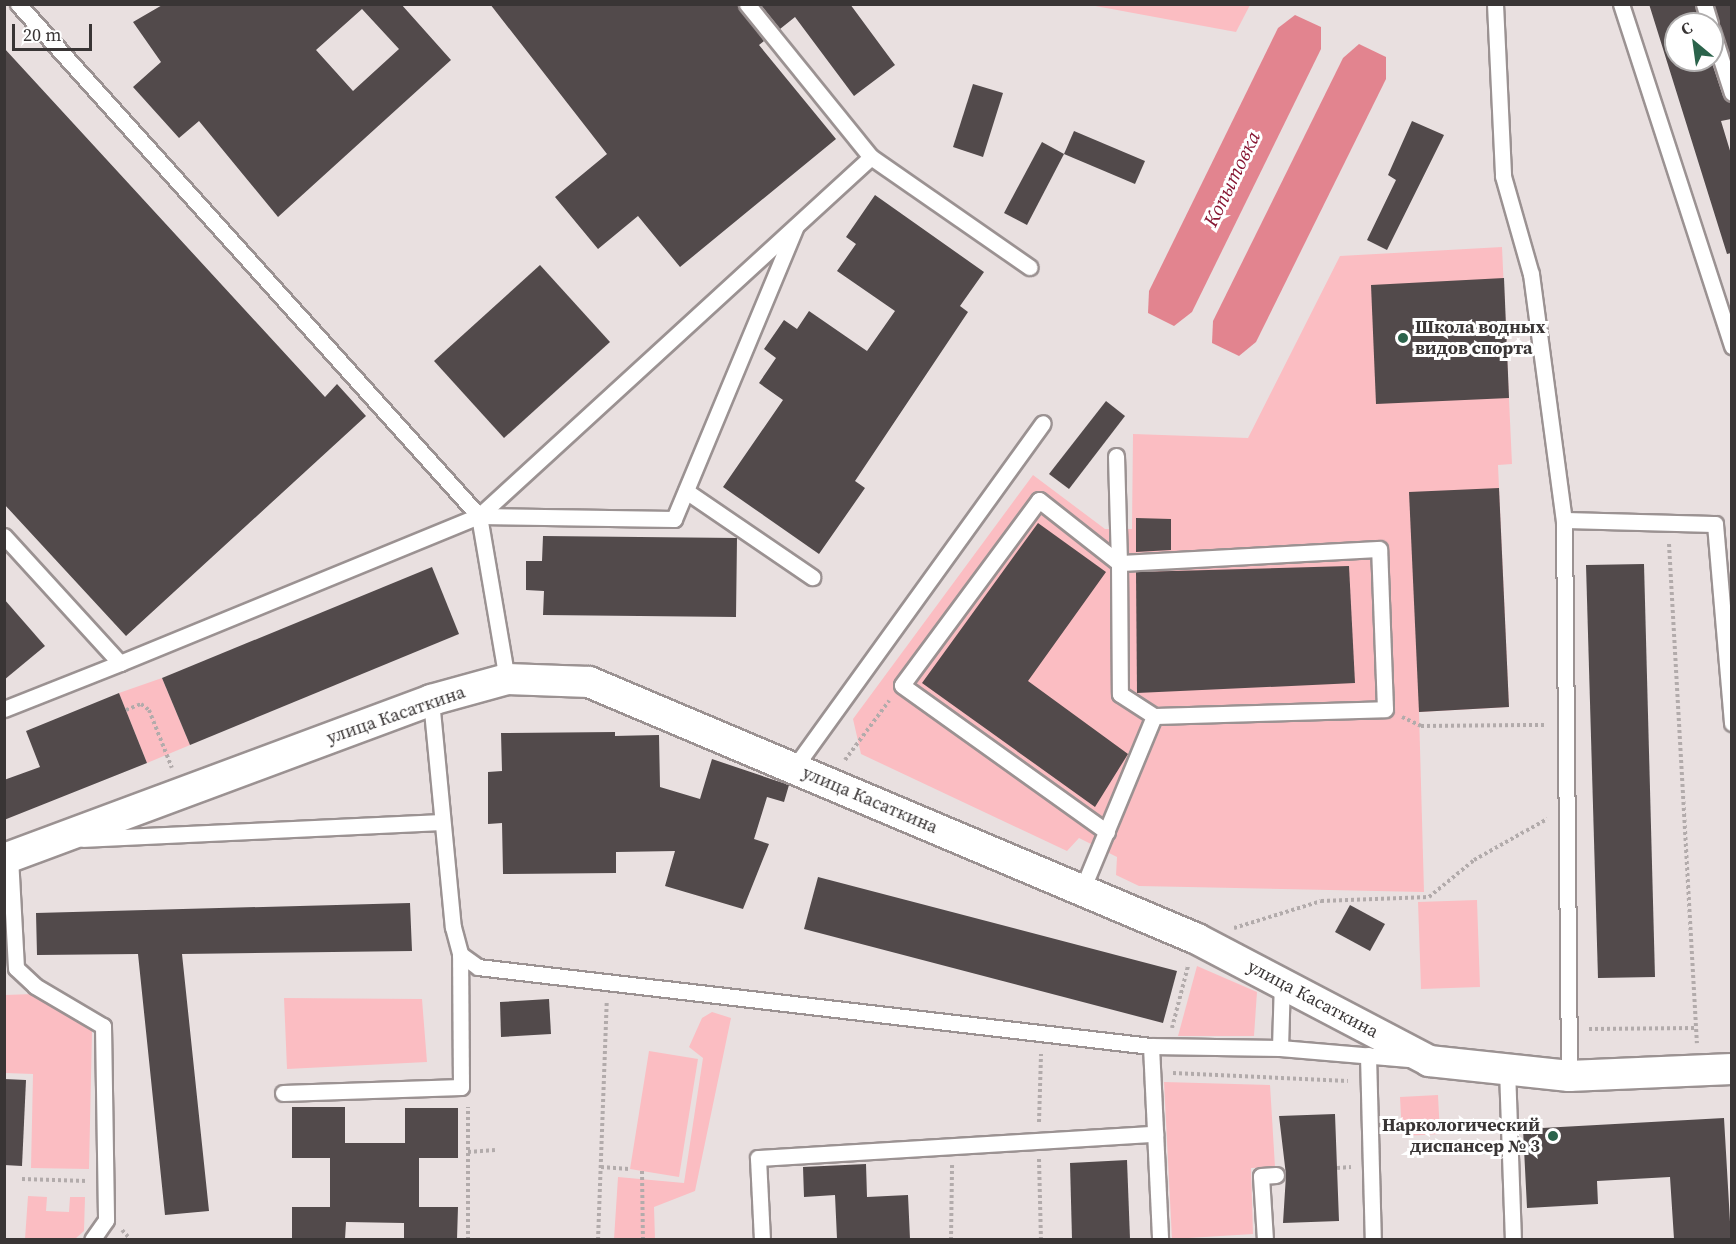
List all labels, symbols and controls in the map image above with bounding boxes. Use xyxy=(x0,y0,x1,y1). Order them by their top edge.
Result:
scale bar xyxy=(15,12,94,50)
north arrow xyxy=(1664,12,1724,72)
text: С xyxy=(1677,16,1696,40)
text: 20 m xyxy=(23,22,61,47)
water label: Копытовка xyxy=(1199,127,1265,231)
place label: Школа водных видов спорта xyxy=(1415,317,1545,360)
marker: Школа водных видов спорта xyxy=(1396,331,1410,345)
street label: улица Касаткина xyxy=(324,681,468,749)
street label: улица Касаткина xyxy=(799,762,941,838)
street label: улица Касаткина xyxy=(1244,955,1382,1043)
place label: Наркологический диспансер № 3 xyxy=(1382,1115,1540,1158)
marker: Наркологический диспансер № 3 xyxy=(1544,1127,1562,1145)

